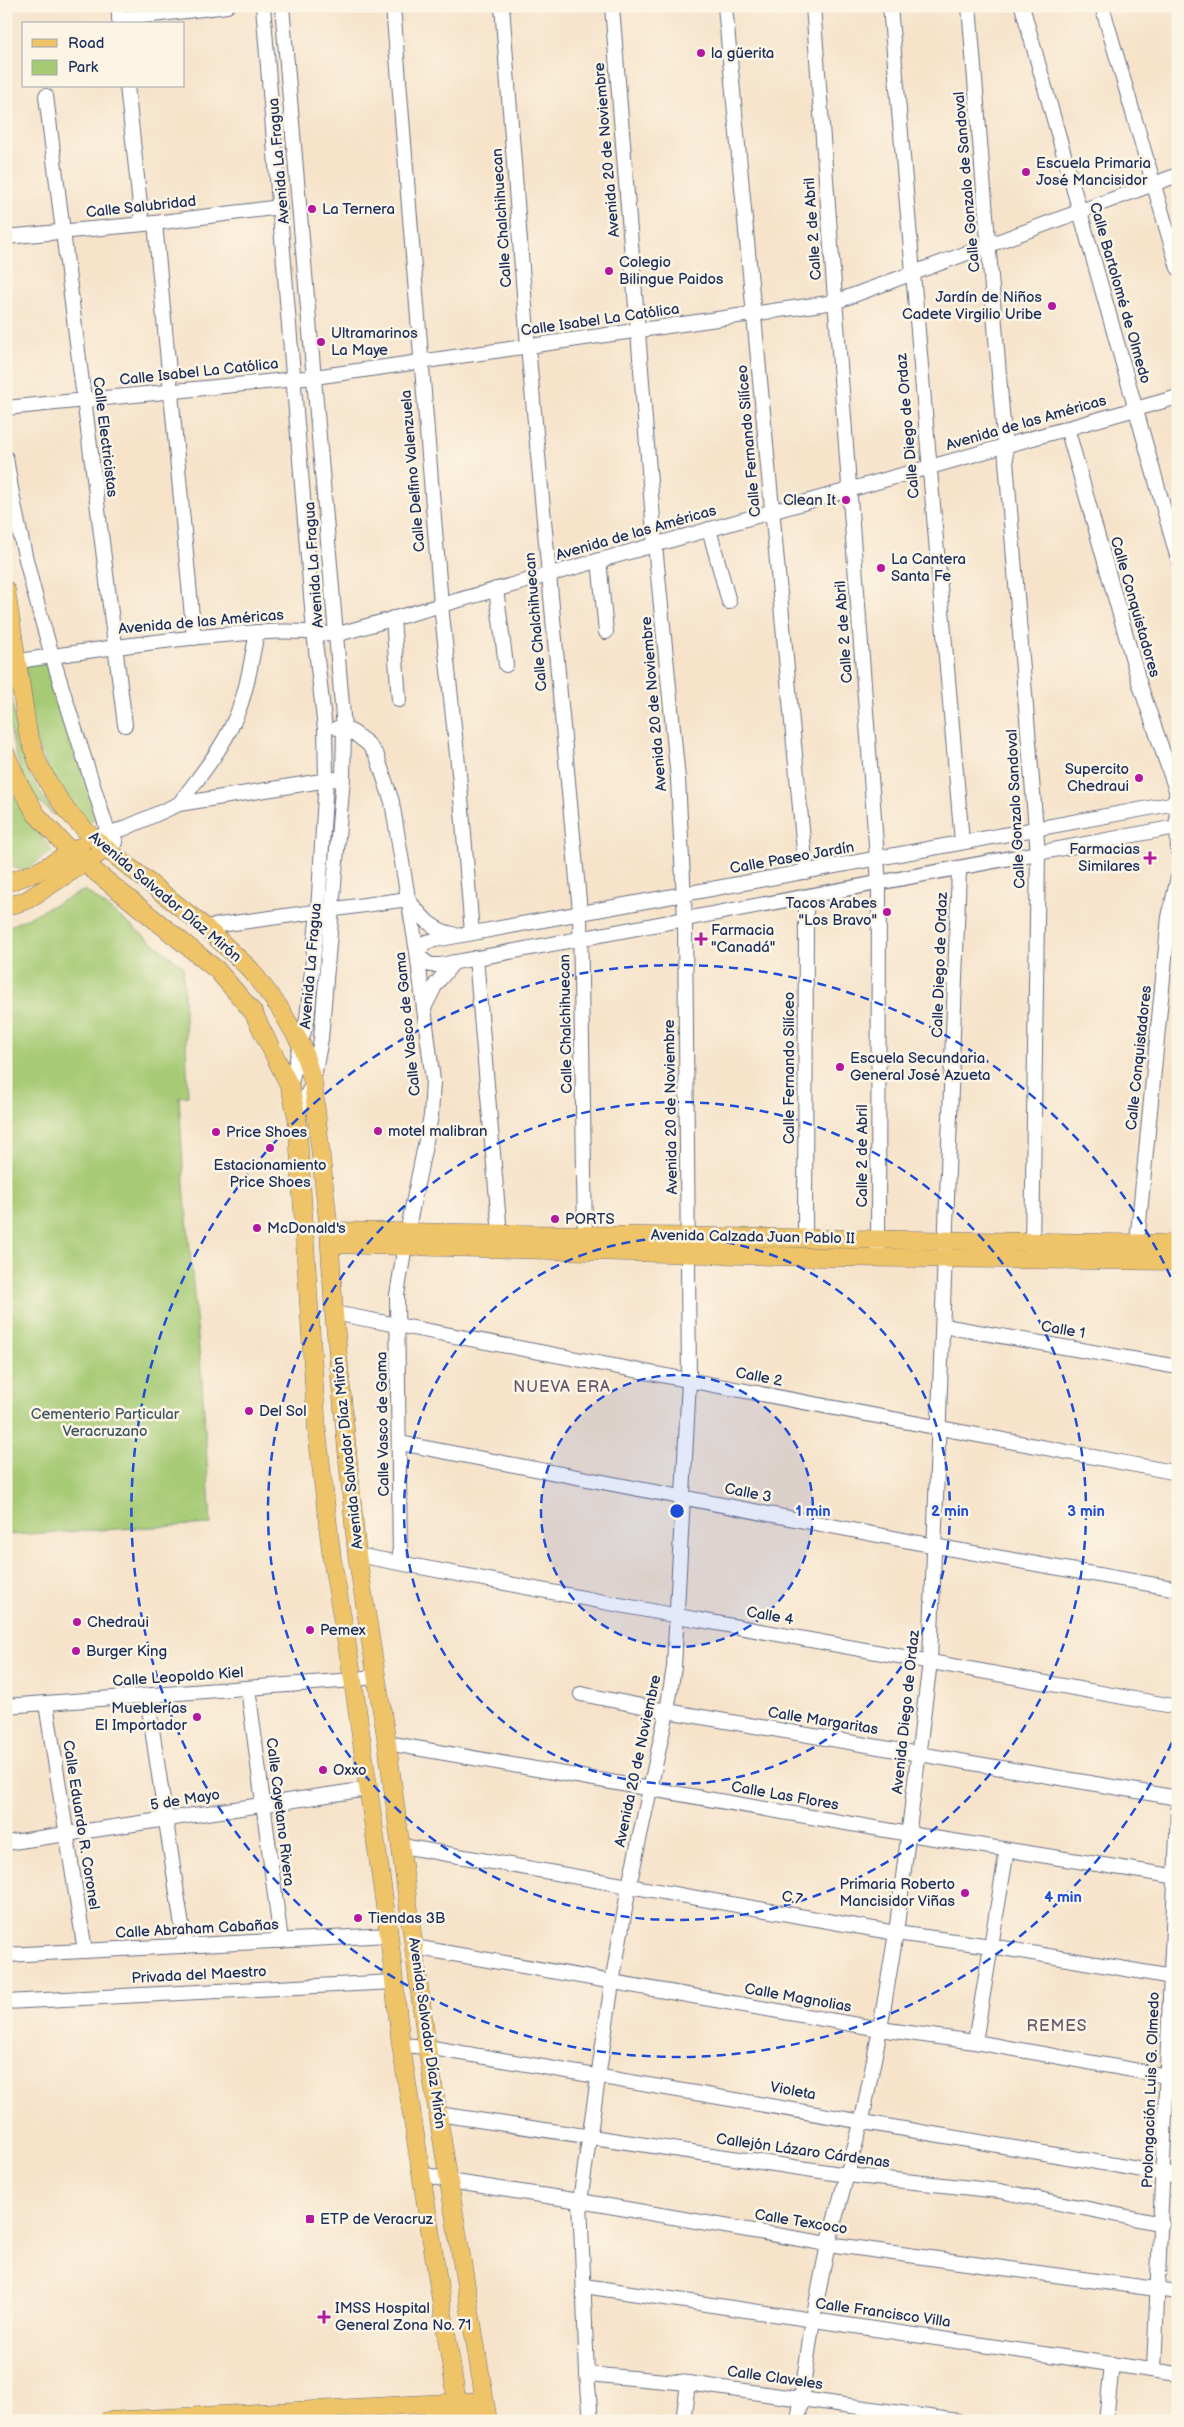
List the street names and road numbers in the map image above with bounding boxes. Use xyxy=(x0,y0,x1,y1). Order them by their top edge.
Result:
street label: Avenida 20 de Noviembre xyxy=(590,62,624,238)
street label: Calle Gonzalo de Sandoval xyxy=(950,91,984,273)
street label: Avenida La Fragua xyxy=(264,97,294,225)
street label: Calle Chalchihuecan xyxy=(488,148,516,288)
street label: Calle 2 de Abril xyxy=(800,177,826,281)
street label: Calle Salubridad xyxy=(85,192,197,222)
street label: Calle Bartolomé de Olmedo xyxy=(1085,200,1155,386)
street label: Calle Isabel La Católica xyxy=(520,299,680,341)
street label: Calle Diego de Ordaz xyxy=(892,352,924,499)
street label: Calle Isabel La Católica xyxy=(118,354,280,390)
street label: Calle Fernando Silíceo xyxy=(733,364,765,518)
street label: Calle Electricistas xyxy=(88,376,122,499)
street label: Calle Delfino Valenzuela xyxy=(396,389,430,553)
street label: Avenida de las Américas xyxy=(944,391,1109,455)
street label: Avenida La Fragua xyxy=(300,501,328,629)
street label: Avenida de las Américas xyxy=(554,501,719,565)
street label: Calle Conquistadores xyxy=(1106,534,1164,680)
street label: Calle Chalchihuecan xyxy=(520,552,552,692)
street label: Calle 2 de Abril xyxy=(831,580,857,684)
street label: Avenida de las Américas xyxy=(117,605,285,639)
street label: Avenida 20 de Noviembre xyxy=(637,616,671,792)
street label: Calle Gonzalo Sandoval xyxy=(1002,729,1030,889)
street label: Avenida Salvador Díaz Mirón xyxy=(85,828,245,966)
street label: Calle Paseo Jardín xyxy=(728,838,856,878)
street label: Calle Diego de Ordaz xyxy=(928,891,952,1038)
street label: Avenida La Fragua xyxy=(296,902,326,1030)
street label: Calle Vasco de Gama xyxy=(391,951,425,1097)
street label: Calle Chalchihuecan xyxy=(555,954,577,1094)
street label: Calle Conquistadores xyxy=(1122,984,1156,1131)
street label: Calle Fernando Silíceo xyxy=(780,992,799,1144)
street label: Avenida 20 de Noviembre xyxy=(660,1019,682,1195)
street label: Calle 2 de Abril xyxy=(853,1104,872,1208)
street label: Avenida Calzada Juan Pablo II xyxy=(651,1226,856,1248)
street label: Calle 1 xyxy=(1039,1317,1087,1343)
street label: Calle Vasco de Gama xyxy=(372,1351,394,1497)
street label: Avenida Salvador Díaz Mirón xyxy=(328,1356,368,1550)
street label: Calle 2 xyxy=(734,1363,784,1391)
street label: Calle 3 xyxy=(723,1479,773,1507)
street label: Calle 4 xyxy=(745,1602,795,1630)
street label: Avenida Diego de Ordaz xyxy=(888,1628,924,1795)
street label: Calle Leopoldo Kiel xyxy=(112,1663,244,1691)
street label: Avenida 20 de Noviembre xyxy=(610,1673,666,1849)
street label: Calle Margaritas xyxy=(766,1703,880,1739)
street label: Calle Cayetano Rivera xyxy=(261,1737,299,1887)
street label: Calle Eduardo R. Coronel xyxy=(58,1739,104,1911)
street label: Calle Las Flores xyxy=(730,1777,841,1815)
street label: 5 de Mayo xyxy=(149,1785,221,1815)
street label: C.7 xyxy=(780,1887,805,1909)
street label: Calle Abraham Cabañas xyxy=(115,1915,280,1943)
street label: Avenida Salvador Díaz Mirón xyxy=(404,1936,450,2130)
street label: Privada del Maestro xyxy=(131,1962,267,1988)
street label: Calle Magnolias xyxy=(743,1979,854,2017)
street label: Prolongación Luis G. Olmedo xyxy=(1138,1992,1164,2188)
street label: Violeta xyxy=(769,2078,817,2104)
street label: Callejón Lázaro Cárdenas xyxy=(715,2129,892,2173)
street label: Calle Texcoco xyxy=(753,2205,849,2239)
street label: Calle Francisco Villa xyxy=(814,2294,952,2332)
street label: Calle Claveles xyxy=(726,2362,825,2394)

